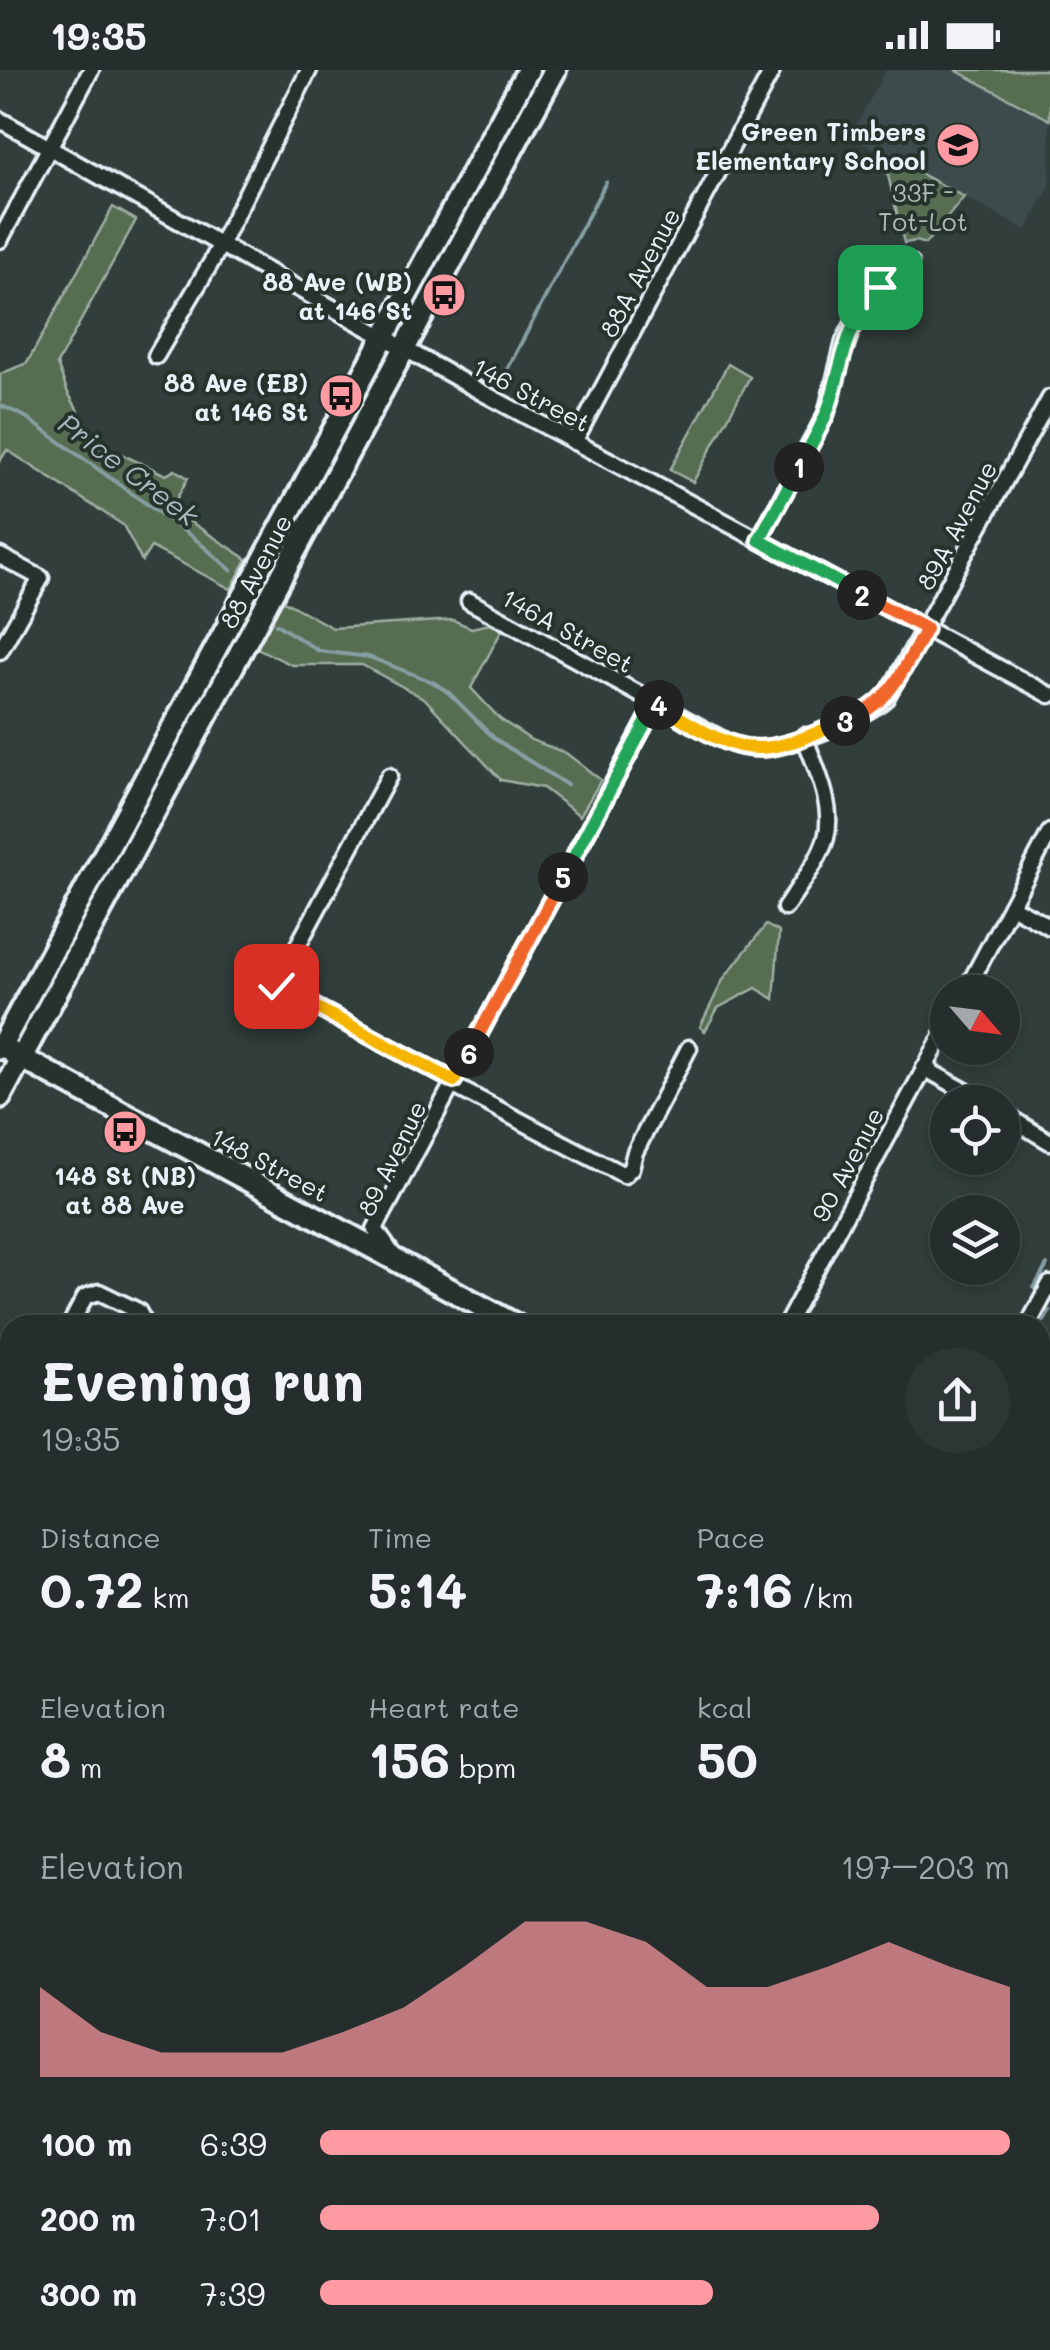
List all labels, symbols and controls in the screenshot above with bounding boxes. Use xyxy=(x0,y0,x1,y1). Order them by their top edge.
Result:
text: 19:35 xyxy=(50,10,147,60)
place label: Green Timbers Elementary School xyxy=(695,115,926,177)
school or university icon: Green Timbers Elementary School xyxy=(935,122,981,168)
park label: 33F - Tot-Lot xyxy=(878,176,968,237)
street label: 88A Avenue xyxy=(592,202,686,342)
pin xyxy=(838,245,923,330)
icon: arrive xyxy=(853,260,908,315)
place label: 88 Ave (WB) at 146 St xyxy=(263,265,412,326)
bus stop icon: 88 Ave (WB) at 146 St xyxy=(421,272,467,318)
street label: 146 Street xyxy=(468,350,596,438)
place label: 88 Ave (EB) at 146 St xyxy=(164,366,308,427)
bus stop icon: 88 Ave (EB) at 146 St xyxy=(318,373,364,419)
water label: Price Creek xyxy=(52,405,207,534)
pin: 1 xyxy=(774,442,824,492)
text: 1 xyxy=(793,449,805,485)
street label: 89A Avenue xyxy=(909,455,1003,595)
street label: 88 Avenue xyxy=(212,508,298,634)
pin: 2 xyxy=(837,570,887,620)
text: 2 xyxy=(854,577,870,613)
street label: 146A Street xyxy=(496,581,640,679)
pin: 4 xyxy=(634,680,684,730)
text: 4 xyxy=(650,687,668,723)
pin: 3 xyxy=(820,696,870,746)
text: 3 xyxy=(837,703,853,739)
pin: 5 xyxy=(538,852,588,902)
text: 5 xyxy=(555,859,571,895)
pin xyxy=(234,944,319,1029)
icon: check xyxy=(249,959,304,1014)
north arrow xyxy=(930,975,1020,1065)
map controls xyxy=(930,975,1020,1285)
pin: 6 xyxy=(444,1028,494,1078)
text: 6 xyxy=(461,1035,477,1071)
button: locate xyxy=(930,1085,1020,1175)
street label: 89 Avenue xyxy=(349,1095,433,1221)
street label: 90 Avenue xyxy=(804,1101,890,1227)
bus stop icon: 148 St (NB) at 88 Ave xyxy=(102,1109,148,1155)
street label: 148 Street xyxy=(206,1120,334,1208)
place label: 148 St (NB) at 88 Ave xyxy=(54,1159,196,1220)
button: layers xyxy=(930,1195,1020,1285)
text: Evening run xyxy=(40,1343,364,1415)
button: share xyxy=(905,1348,1010,1453)
text: 19:35 xyxy=(40,1417,121,1459)
text: Distance xyxy=(40,1519,161,1555)
text: Time xyxy=(368,1519,432,1555)
text: Pace xyxy=(697,1519,765,1555)
text: 0.72 xyxy=(40,1555,143,1621)
text: 5:14 xyxy=(368,1555,467,1621)
text: 7:16 xyxy=(697,1555,793,1621)
text: km xyxy=(143,1579,190,1615)
text: /km xyxy=(793,1579,854,1615)
text: Elevation xyxy=(40,1689,166,1725)
text: Heart rate xyxy=(368,1689,520,1725)
text: kcal xyxy=(697,1689,752,1725)
text: 8 xyxy=(40,1725,71,1791)
text: 156 xyxy=(368,1725,450,1791)
text: 50 xyxy=(697,1725,758,1791)
text: m xyxy=(71,1749,102,1785)
text: bpm xyxy=(450,1749,516,1785)
text: Elevation xyxy=(40,1845,184,1887)
text: 197–203 m xyxy=(841,1845,1010,1887)
text: 100 m xyxy=(40,2122,132,2164)
text: 6:39 xyxy=(200,2122,267,2164)
text: 200 m xyxy=(40,2197,136,2239)
text: 7:01 xyxy=(200,2197,262,2239)
text: 300 m xyxy=(40,2272,137,2314)
text: 7:39 xyxy=(200,2272,265,2314)

